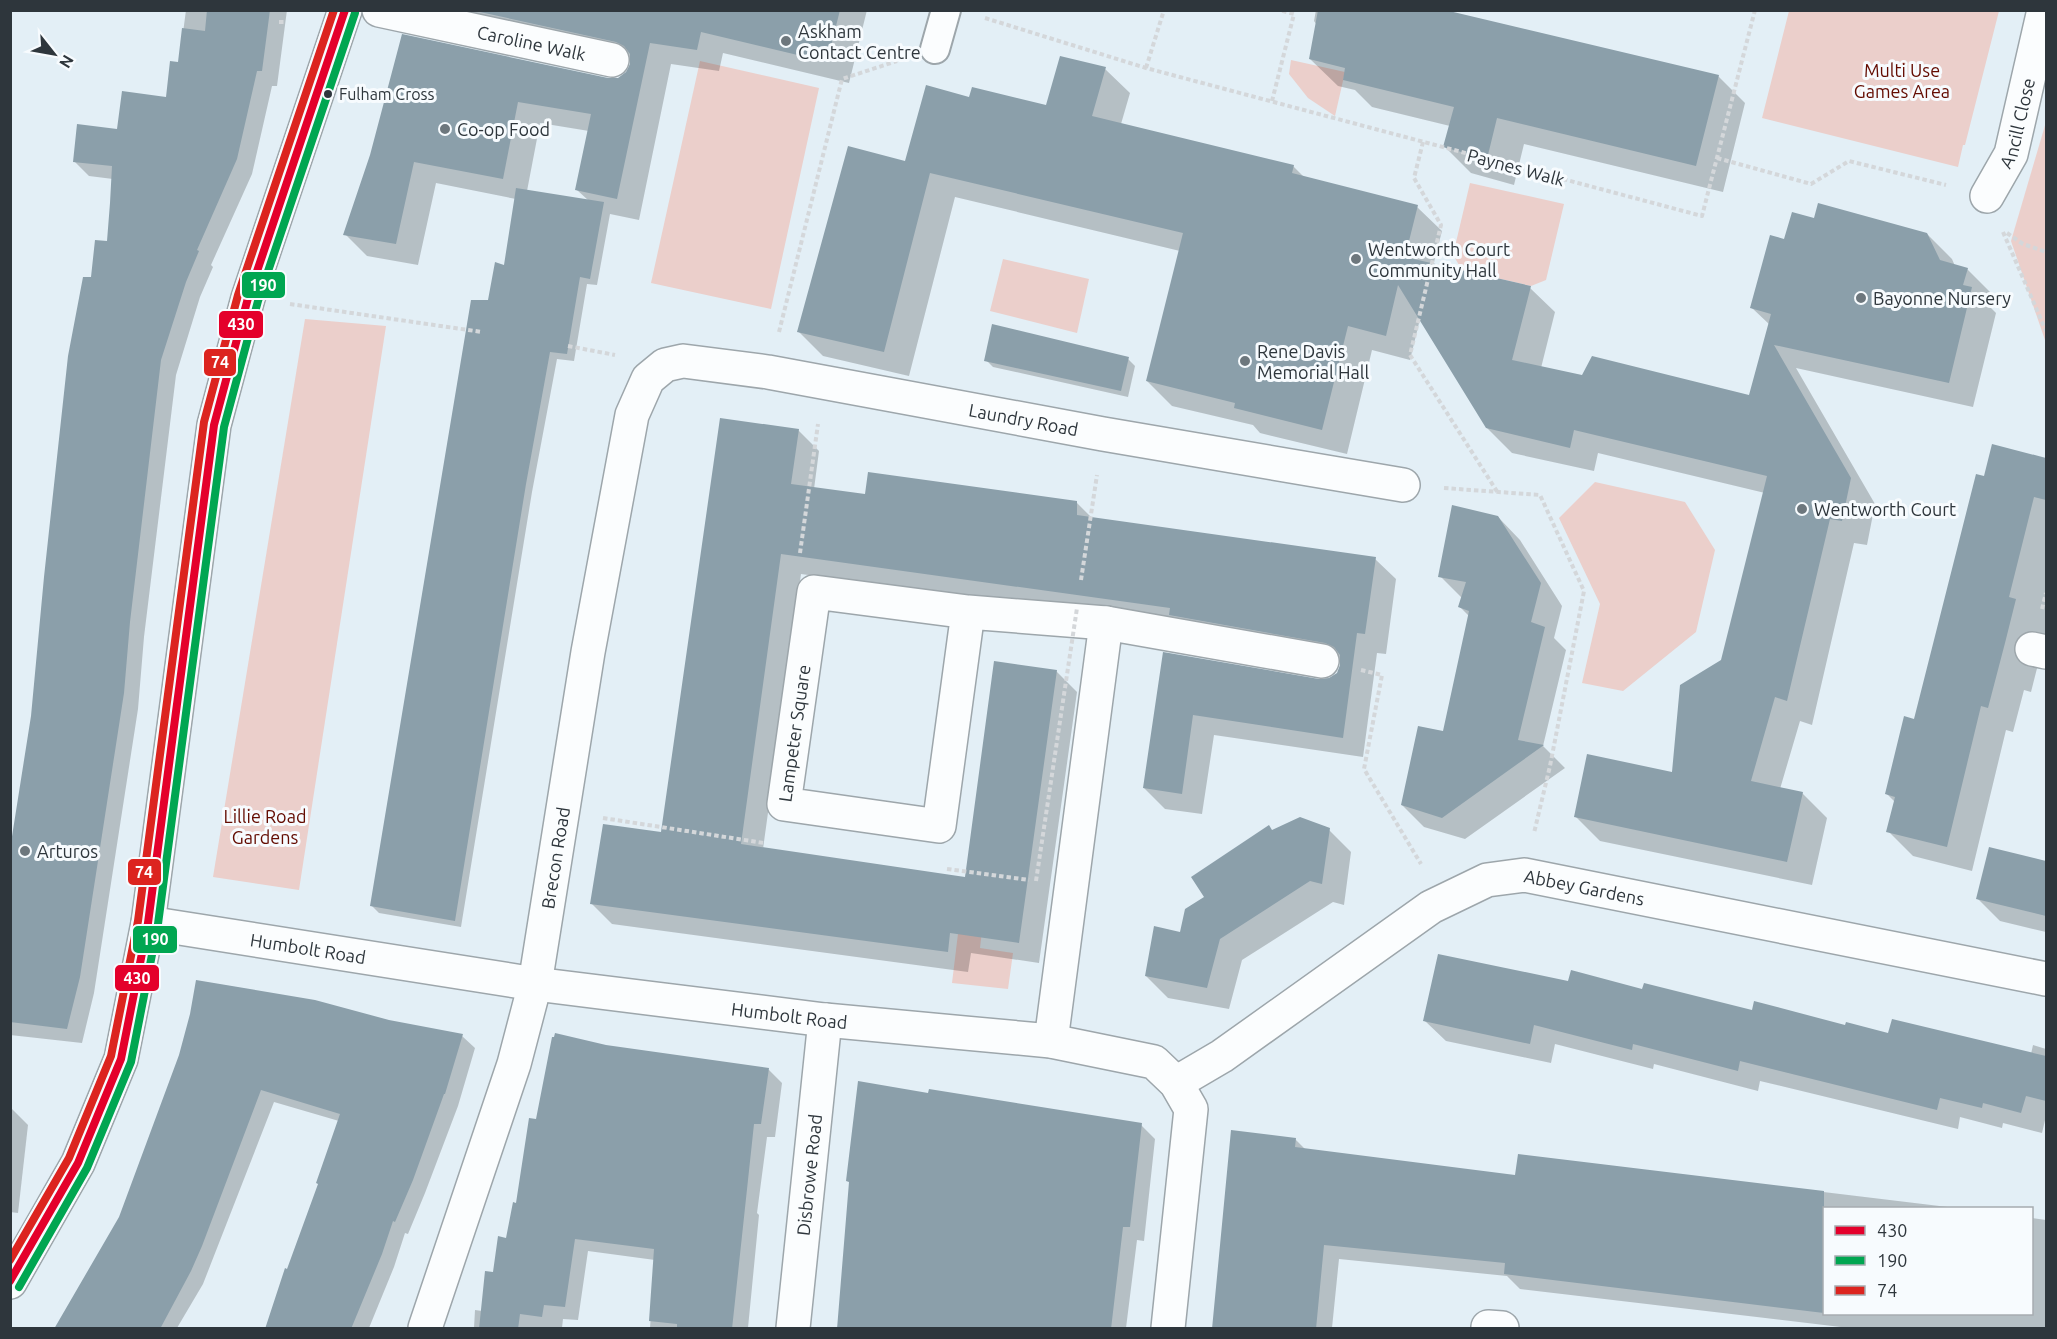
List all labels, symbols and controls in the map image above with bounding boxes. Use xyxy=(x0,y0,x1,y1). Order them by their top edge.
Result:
street label: Caroline Walk xyxy=(475,21,588,64)
place label: Askham Contact Centre xyxy=(798,21,921,62)
north arrow xyxy=(24,24,84,84)
marker: Askham Contact Centre xyxy=(779,34,793,48)
text: N xyxy=(56,52,78,71)
park label: Multi Use Games Area xyxy=(1854,60,1950,101)
street label: Ancill Close xyxy=(1995,76,2038,172)
place label: Fulham Cross xyxy=(339,85,434,103)
marker: Fulham Cross xyxy=(322,88,334,100)
place label: Co-op Food xyxy=(457,119,550,139)
marker: Co-op Food xyxy=(438,122,452,136)
street label: Paynes Walk xyxy=(1465,144,1567,190)
place label: Wentworth Court Community Hall xyxy=(1368,239,1510,280)
marker: Wentworth Court Community Hall xyxy=(1349,252,1363,266)
line badge: 190 xyxy=(241,271,286,299)
text: 190 xyxy=(249,276,277,294)
place label: Bayonne Nursery xyxy=(1873,288,2011,308)
marker: Bayonne Nursery xyxy=(1854,291,1868,305)
line badge: 430 xyxy=(218,310,264,339)
text: 430 xyxy=(227,315,255,333)
place label: Rene Davis Memorial Hall xyxy=(1257,341,1369,382)
line badge: 74 xyxy=(203,348,237,377)
text: 74 xyxy=(211,353,229,371)
marker: Rene Davis Memorial Hall xyxy=(1238,354,1252,368)
street label: Laundry Road xyxy=(967,399,1080,439)
place label: Wentworth Court xyxy=(1814,499,1956,519)
marker: Wentworth Court xyxy=(1795,502,1809,516)
street label: Lampeter Square xyxy=(774,663,814,803)
street label: Brecon Road xyxy=(537,805,573,910)
park label: Lillie Road Gardens xyxy=(224,806,306,847)
place label: Arturos xyxy=(37,841,98,861)
marker: Arturos xyxy=(18,844,32,858)
line badge: 74 xyxy=(127,858,162,886)
text: 74 xyxy=(135,863,153,881)
street label: Abbey Gardens xyxy=(1522,865,1646,909)
line badge: 190 xyxy=(132,925,178,954)
street label: Humbolt Road xyxy=(249,929,367,967)
text: 190 xyxy=(141,930,169,948)
line badge: 430 xyxy=(114,964,160,992)
text: 430 xyxy=(123,969,151,987)
street label: Humbolt Road xyxy=(730,998,848,1032)
street label: Disbrowe Road xyxy=(793,1113,825,1237)
legend xyxy=(1823,1207,2033,1315)
text: 430 xyxy=(1877,1220,1907,1240)
text: 190 xyxy=(1877,1250,1907,1270)
text: 74 xyxy=(1877,1280,1897,1300)

